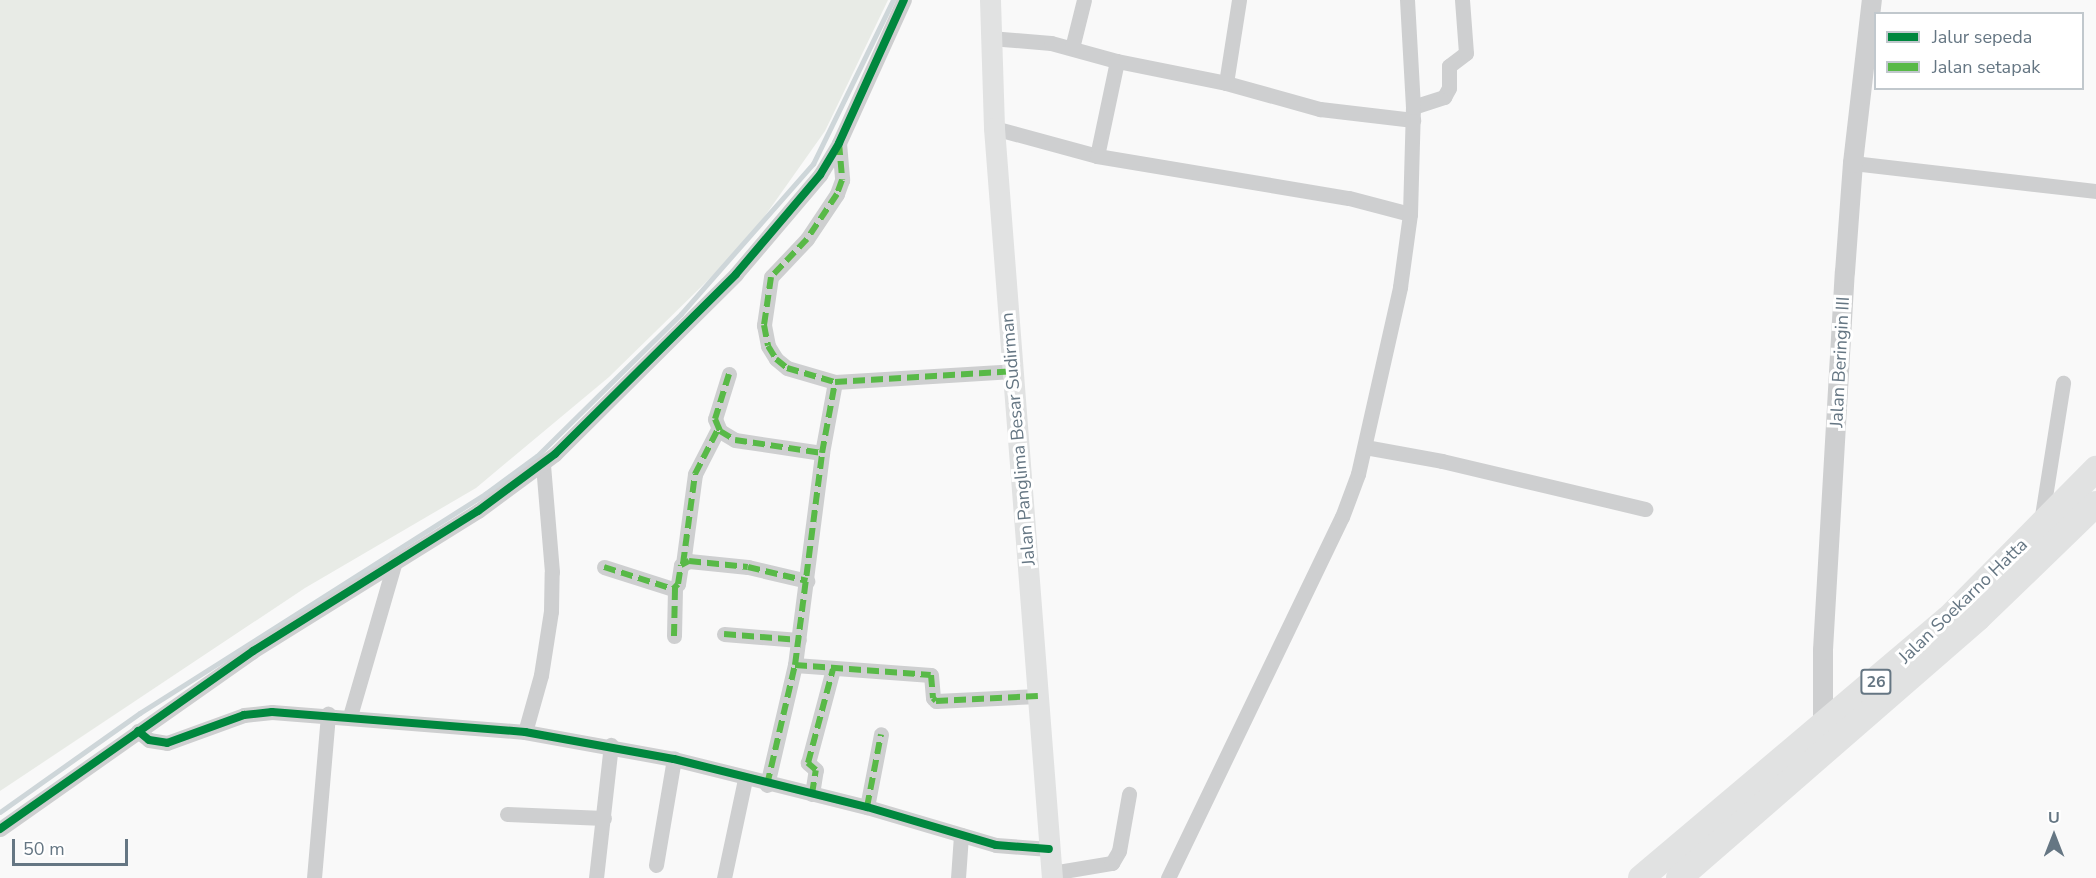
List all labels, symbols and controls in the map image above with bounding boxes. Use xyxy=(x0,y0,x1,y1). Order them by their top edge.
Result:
legend xyxy=(1874,12,2084,90)
text: Jalur sepeda xyxy=(1932,25,2032,49)
text: Jalan setapak xyxy=(1932,55,2040,79)
street label: Jalan Beringin III xyxy=(1826,296,1854,428)
street label: Jalan Panglima Besar Sudirman xyxy=(996,312,1040,566)
street label: Jalan Soekarno Hatta xyxy=(1894,534,2032,668)
road number: 26 xyxy=(1860,669,1892,695)
north arrow xyxy=(2024,806,2084,866)
text: U xyxy=(2048,807,2060,829)
scale bar xyxy=(15,827,130,865)
text: 50 m xyxy=(23,837,65,861)

